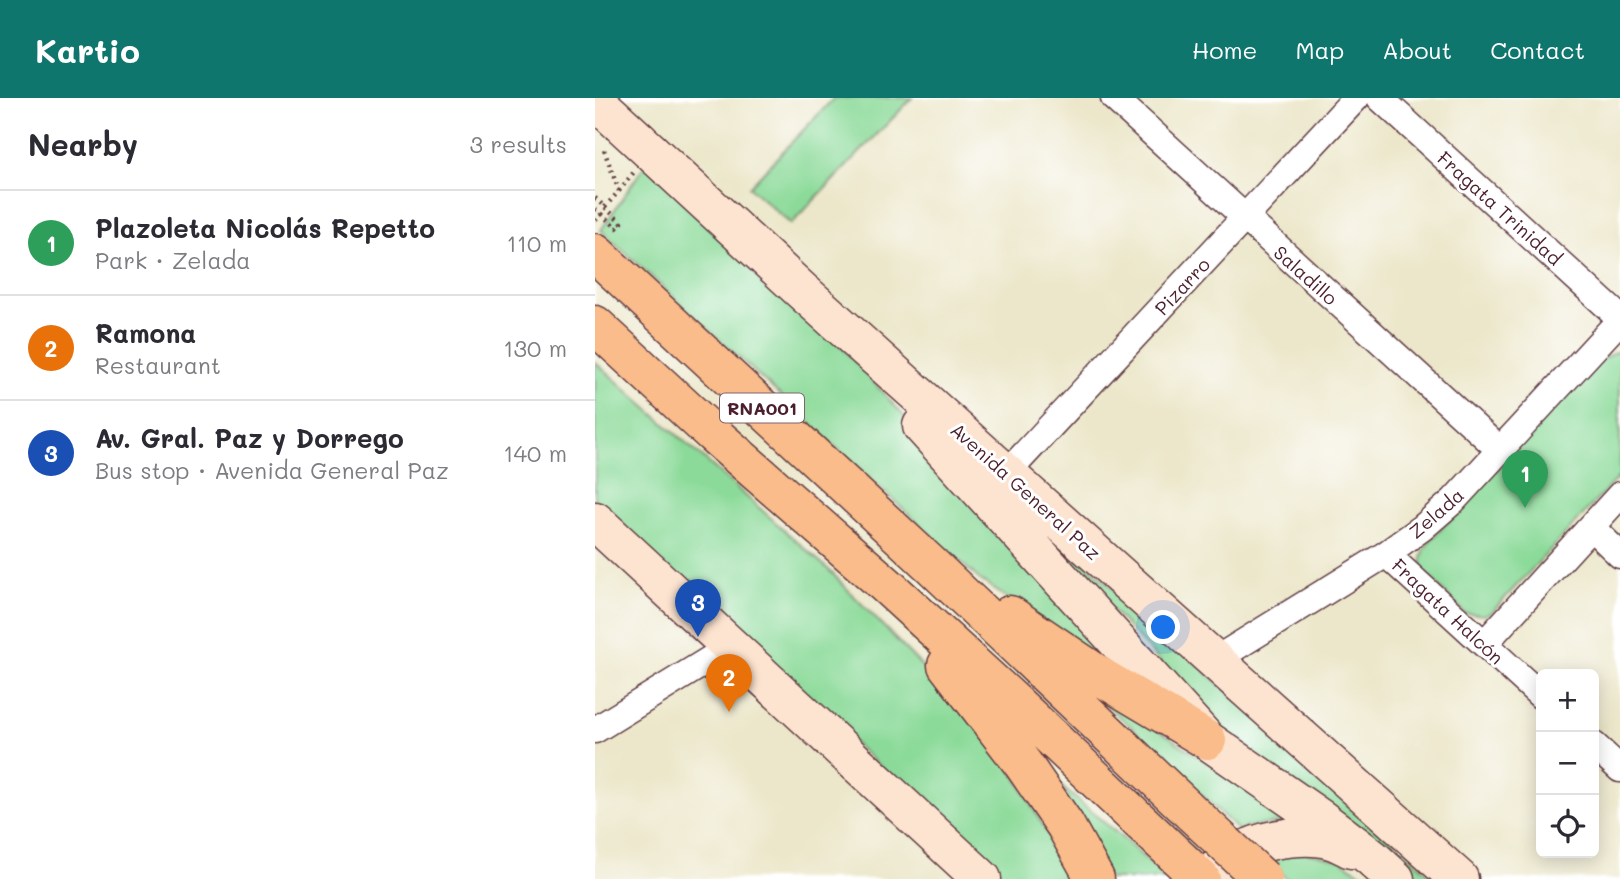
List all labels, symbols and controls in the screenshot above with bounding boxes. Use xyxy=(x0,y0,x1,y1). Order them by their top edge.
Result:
text: Kartio xyxy=(35,28,140,71)
text: Home xyxy=(1192,34,1257,65)
text: Map xyxy=(1295,34,1344,65)
text: About xyxy=(1382,34,1452,65)
text: Contact xyxy=(1490,34,1585,65)
text: Nearby xyxy=(28,124,138,164)
text: 3 results xyxy=(470,129,567,159)
street label: Fragata Trinidad xyxy=(1432,145,1568,271)
text: Plazoleta Nicolás Repetto xyxy=(95,211,435,245)
text: 1 xyxy=(46,228,56,258)
text: 110 m xyxy=(507,228,567,258)
street label: Saladillo xyxy=(1269,240,1343,310)
text: Park · Zelada xyxy=(95,245,251,275)
street label: Pizarro xyxy=(1149,252,1215,320)
text: Ramona xyxy=(95,316,196,350)
text: 2 xyxy=(45,333,57,363)
text: 130 m xyxy=(503,333,567,363)
text: Restaurant xyxy=(95,350,221,380)
road number: RNA001 xyxy=(720,394,804,422)
street label: Avenida General Paz xyxy=(946,417,1106,565)
text: Av. Gral. Paz y Dorrego xyxy=(95,421,404,455)
text: 3 xyxy=(44,438,58,468)
text: 140 m xyxy=(503,438,567,468)
pin: 1 xyxy=(1502,450,1548,508)
text: Bus stop · Avenida General Paz xyxy=(95,455,449,485)
street label: Zelada xyxy=(1403,482,1469,544)
street label: Fragata Halcón xyxy=(1387,553,1509,669)
pin: 3 xyxy=(675,579,721,637)
your location xyxy=(1146,610,1180,644)
pin: 2 xyxy=(706,654,752,712)
map controls xyxy=(1536,669,1599,858)
button: + xyxy=(1536,669,1599,732)
button: − xyxy=(1536,732,1599,795)
button: locate xyxy=(1536,795,1599,858)

